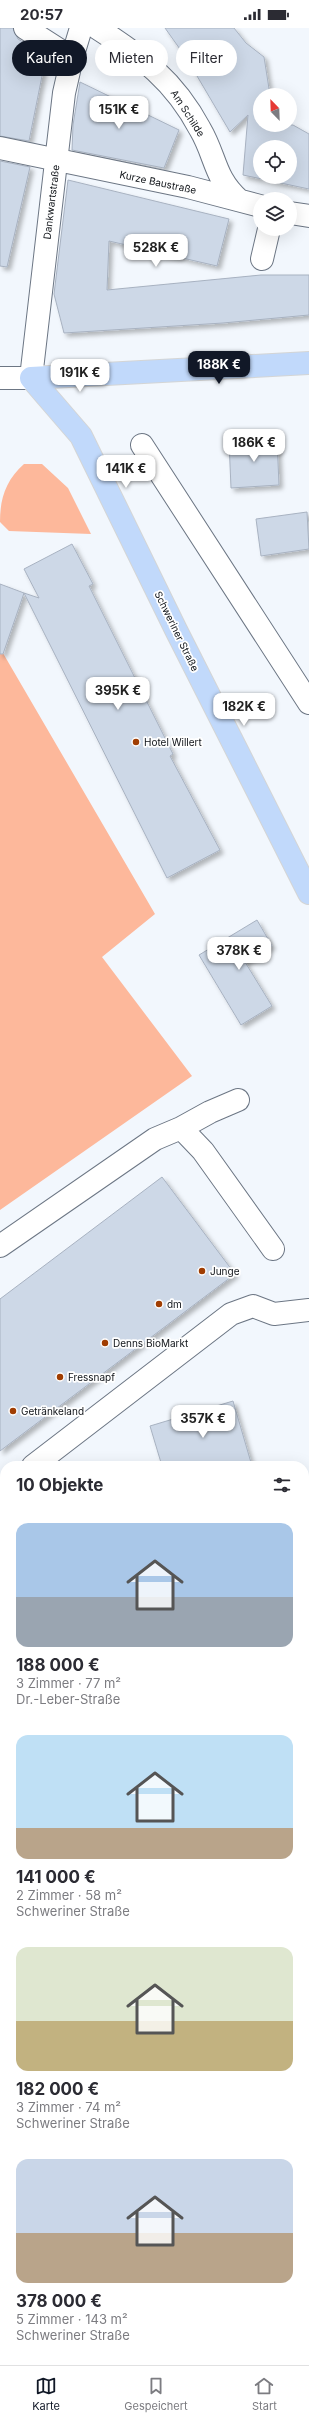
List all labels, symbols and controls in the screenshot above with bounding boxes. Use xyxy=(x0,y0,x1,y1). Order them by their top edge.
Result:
text: 20:57 xyxy=(20,5,63,24)
chip: Kaufen xyxy=(12,40,87,76)
chip: Mieten xyxy=(95,40,168,76)
chip: Filter xyxy=(176,40,237,76)
street label: Am Schilde xyxy=(168,87,208,139)
north arrow xyxy=(253,88,297,132)
map controls xyxy=(253,88,297,236)
pin: 151K € xyxy=(86,96,152,130)
text: 151K € xyxy=(99,101,139,117)
button: locate xyxy=(253,140,297,184)
street label: Dankwartstraße xyxy=(40,164,62,240)
street label: Kurze Baustraße xyxy=(119,168,198,196)
button: layers xyxy=(253,192,297,236)
pin: 528K € xyxy=(123,234,189,268)
text: 528K € xyxy=(133,239,179,255)
pin: 188K € xyxy=(186,351,252,385)
text: 188K € xyxy=(197,356,241,372)
pin: 191K € xyxy=(47,359,113,393)
text: 191K € xyxy=(60,364,100,380)
pin: 186K € xyxy=(221,429,287,463)
text: 186K € xyxy=(232,434,276,450)
pin: 141K € xyxy=(93,455,159,489)
text: 141K € xyxy=(106,460,146,476)
street label: Schweriner Straße xyxy=(152,589,202,673)
pin: 395K € xyxy=(85,677,151,711)
text: 395K € xyxy=(95,682,141,698)
pin: 182K € xyxy=(211,693,277,727)
text: 182K € xyxy=(222,698,266,714)
place label: Hotel Willert xyxy=(144,736,203,748)
marker: Hotel Willert xyxy=(131,737,141,747)
pin: 378K € xyxy=(206,937,272,971)
text: 378K € xyxy=(216,942,262,958)
place label: Junge xyxy=(210,1265,240,1277)
marker: Junge xyxy=(197,1266,207,1276)
place label: dm xyxy=(167,1298,182,1310)
marker: dm xyxy=(154,1299,164,1309)
place label: Denns BioMarkt xyxy=(113,1337,189,1349)
marker: Denns BioMarkt xyxy=(100,1338,110,1348)
place label: Fressnapf xyxy=(68,1371,115,1383)
marker: Fressnapf xyxy=(55,1372,65,1382)
place label: Getränkeland xyxy=(21,1405,84,1417)
pin: 357K € xyxy=(170,1405,236,1439)
marker: Getränkeland xyxy=(8,1406,18,1416)
text: 357K € xyxy=(180,1410,226,1426)
icon: filters xyxy=(271,1474,293,1496)
text: 10 Objekte xyxy=(16,1475,103,1495)
icon: home xyxy=(119,1549,191,1621)
text: 188 000 € xyxy=(16,1655,100,1675)
text: 3 Zimmer · 77 m² xyxy=(16,1675,121,1691)
text: Dr.-Leber-Straße xyxy=(16,1691,120,1707)
icon: home xyxy=(119,1761,191,1833)
text: 141 000 € xyxy=(16,1867,96,1887)
text: 2 Zimmer · 58 m² xyxy=(16,1887,122,1903)
text: Schweriner Straße xyxy=(16,1903,130,1919)
icon: home xyxy=(119,1973,191,2045)
text: 182 000 € xyxy=(16,2079,99,2099)
text: 3 Zimmer · 74 m² xyxy=(16,2099,121,2115)
text: Schweriner Straße xyxy=(16,2115,130,2131)
icon: home xyxy=(119,2185,191,2257)
text: 378 000 € xyxy=(16,2291,102,2311)
text: 5 Zimmer · 143 m² xyxy=(16,2311,128,2327)
text: Schweriner Straße xyxy=(16,2327,130,2343)
tab: Karte xyxy=(32,2375,60,2413)
tab: Gespeichert xyxy=(124,2375,188,2413)
tab: Start xyxy=(252,2375,277,2413)

